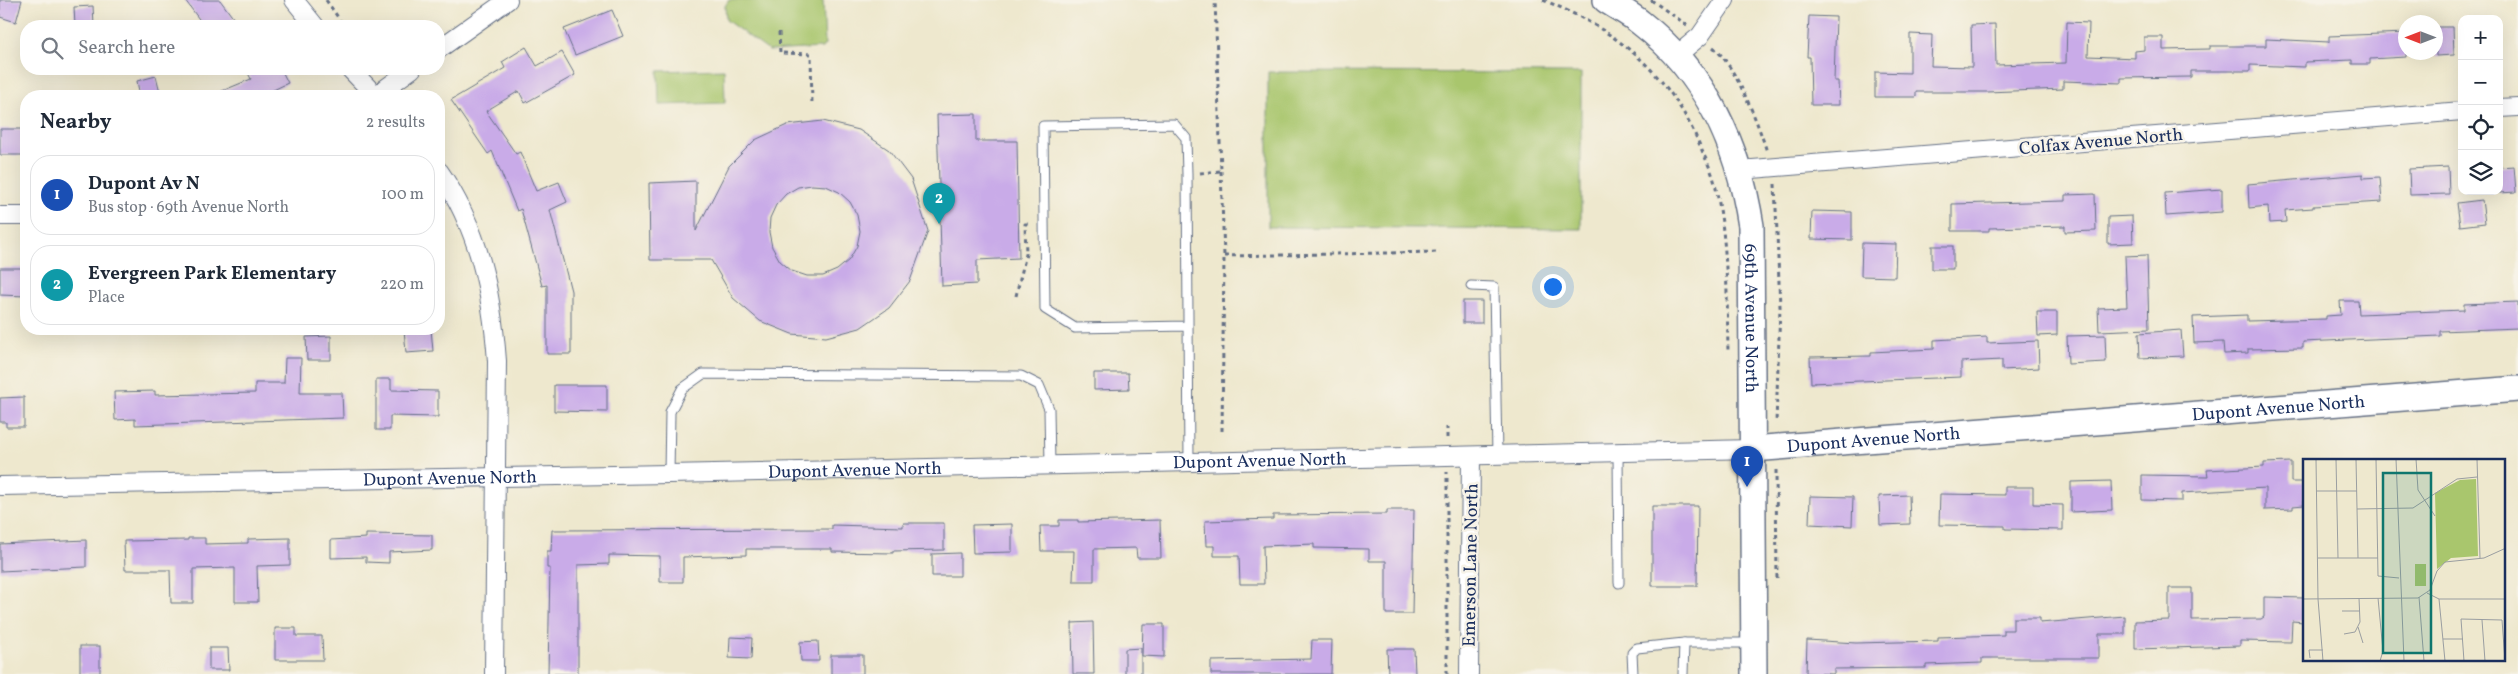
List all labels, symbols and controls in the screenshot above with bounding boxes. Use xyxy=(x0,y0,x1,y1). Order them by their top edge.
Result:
north arrow xyxy=(2398,15,2443,60)
map controls xyxy=(2458,15,2503,195)
button: + xyxy=(2458,15,2503,60)
search box xyxy=(20,20,445,75)
icon: search xyxy=(38,34,66,62)
text: Search here xyxy=(78,35,175,61)
button: − xyxy=(2458,60,2503,105)
button: locate xyxy=(2458,105,2503,150)
text: Nearby xyxy=(40,108,111,137)
text: 2 results xyxy=(366,112,425,134)
street label: Colfax Avenue North xyxy=(2018,123,2184,162)
button: layers xyxy=(2458,150,2503,195)
text: Dupont Av N xyxy=(88,171,200,197)
pin: 2 xyxy=(923,183,955,224)
text: 1 xyxy=(54,184,60,206)
text: 100 m xyxy=(381,184,424,206)
text: Bus stop · 69th Avenue North xyxy=(88,197,289,219)
street label: 69th Avenue North xyxy=(1737,244,1763,393)
text: Evergreen Park Elementary xyxy=(88,261,336,287)
text: 2 xyxy=(53,274,61,296)
text: 220 m xyxy=(380,274,424,296)
your location xyxy=(1540,274,1566,300)
text: Place xyxy=(88,287,125,309)
street label: Dupont Avenue North xyxy=(2191,390,2366,429)
street label: Dupont Avenue North xyxy=(1786,422,1962,460)
pin: 1 xyxy=(1731,446,1763,487)
street label: Dupont Avenue North xyxy=(1173,447,1347,476)
street label: Dupont Avenue North xyxy=(768,457,942,486)
inset map xyxy=(2303,459,2506,662)
street label: Dupont Avenue North xyxy=(363,465,537,493)
street label: Emerson Lane North xyxy=(1458,483,1485,647)

